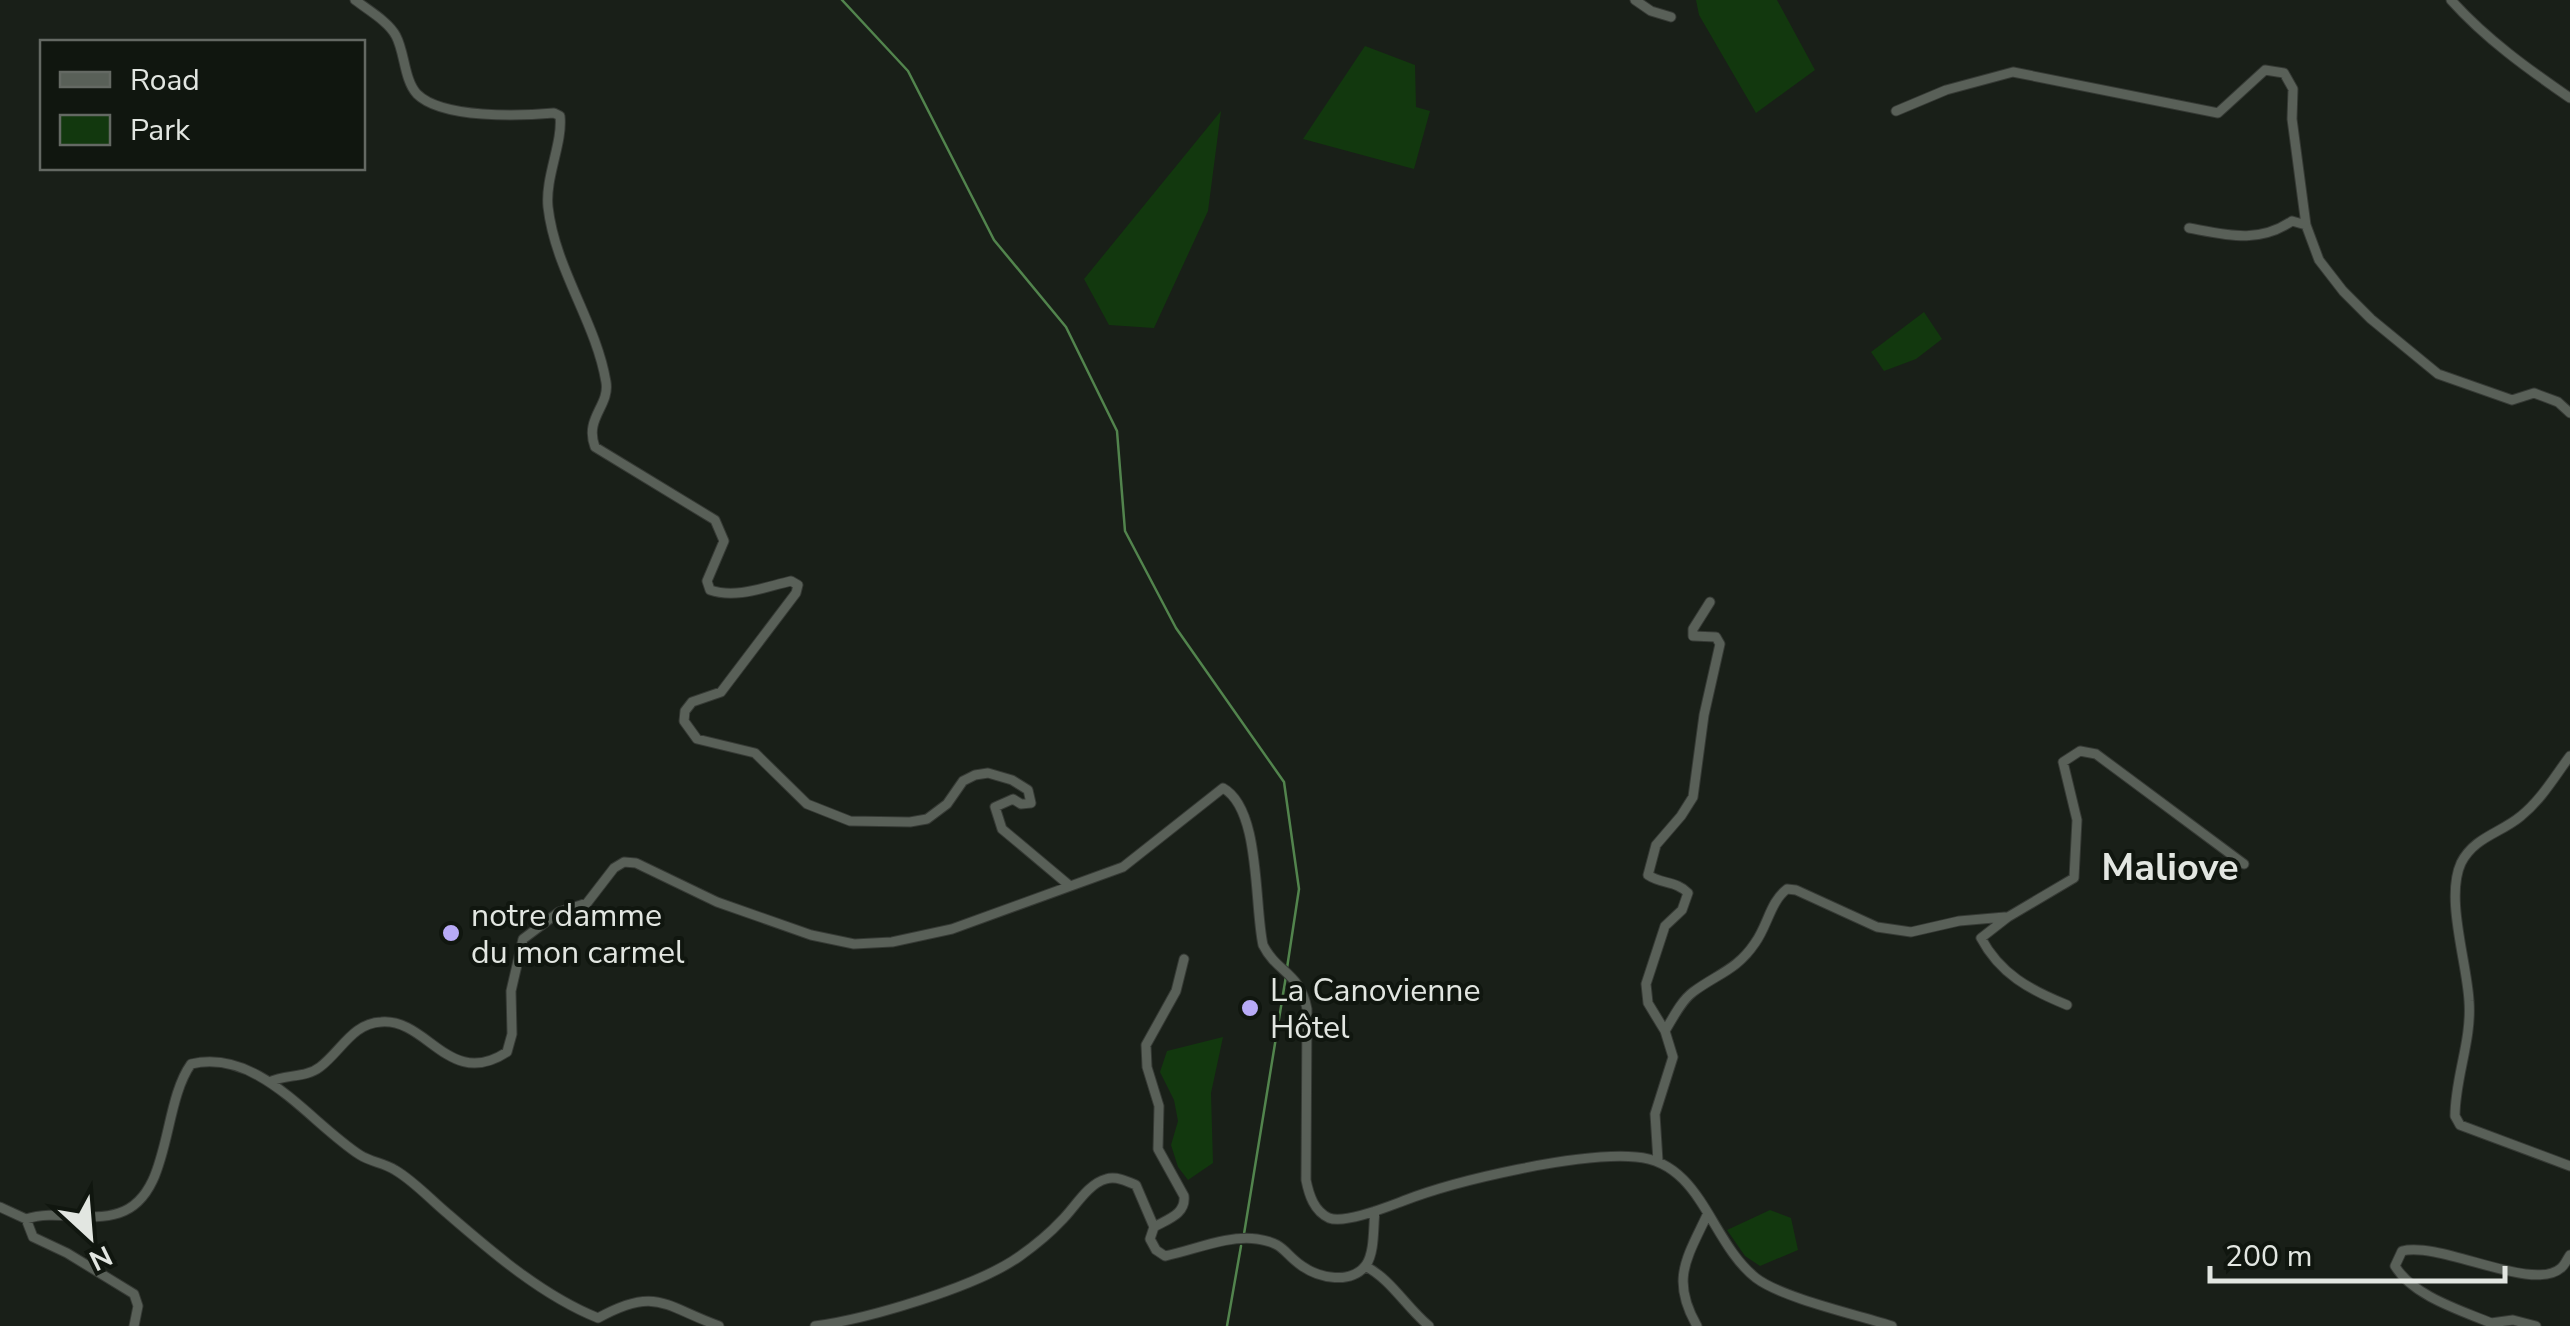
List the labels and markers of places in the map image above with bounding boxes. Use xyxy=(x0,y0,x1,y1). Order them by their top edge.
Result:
place label: notre damme du mon carmel xyxy=(471,894,685,974)
marker: notre damme du mon carmel xyxy=(440,922,462,944)
place label: La Canovienne Hôtel xyxy=(1270,969,1481,1049)
marker: La Canovienne Hôtel xyxy=(1239,997,1261,1019)

